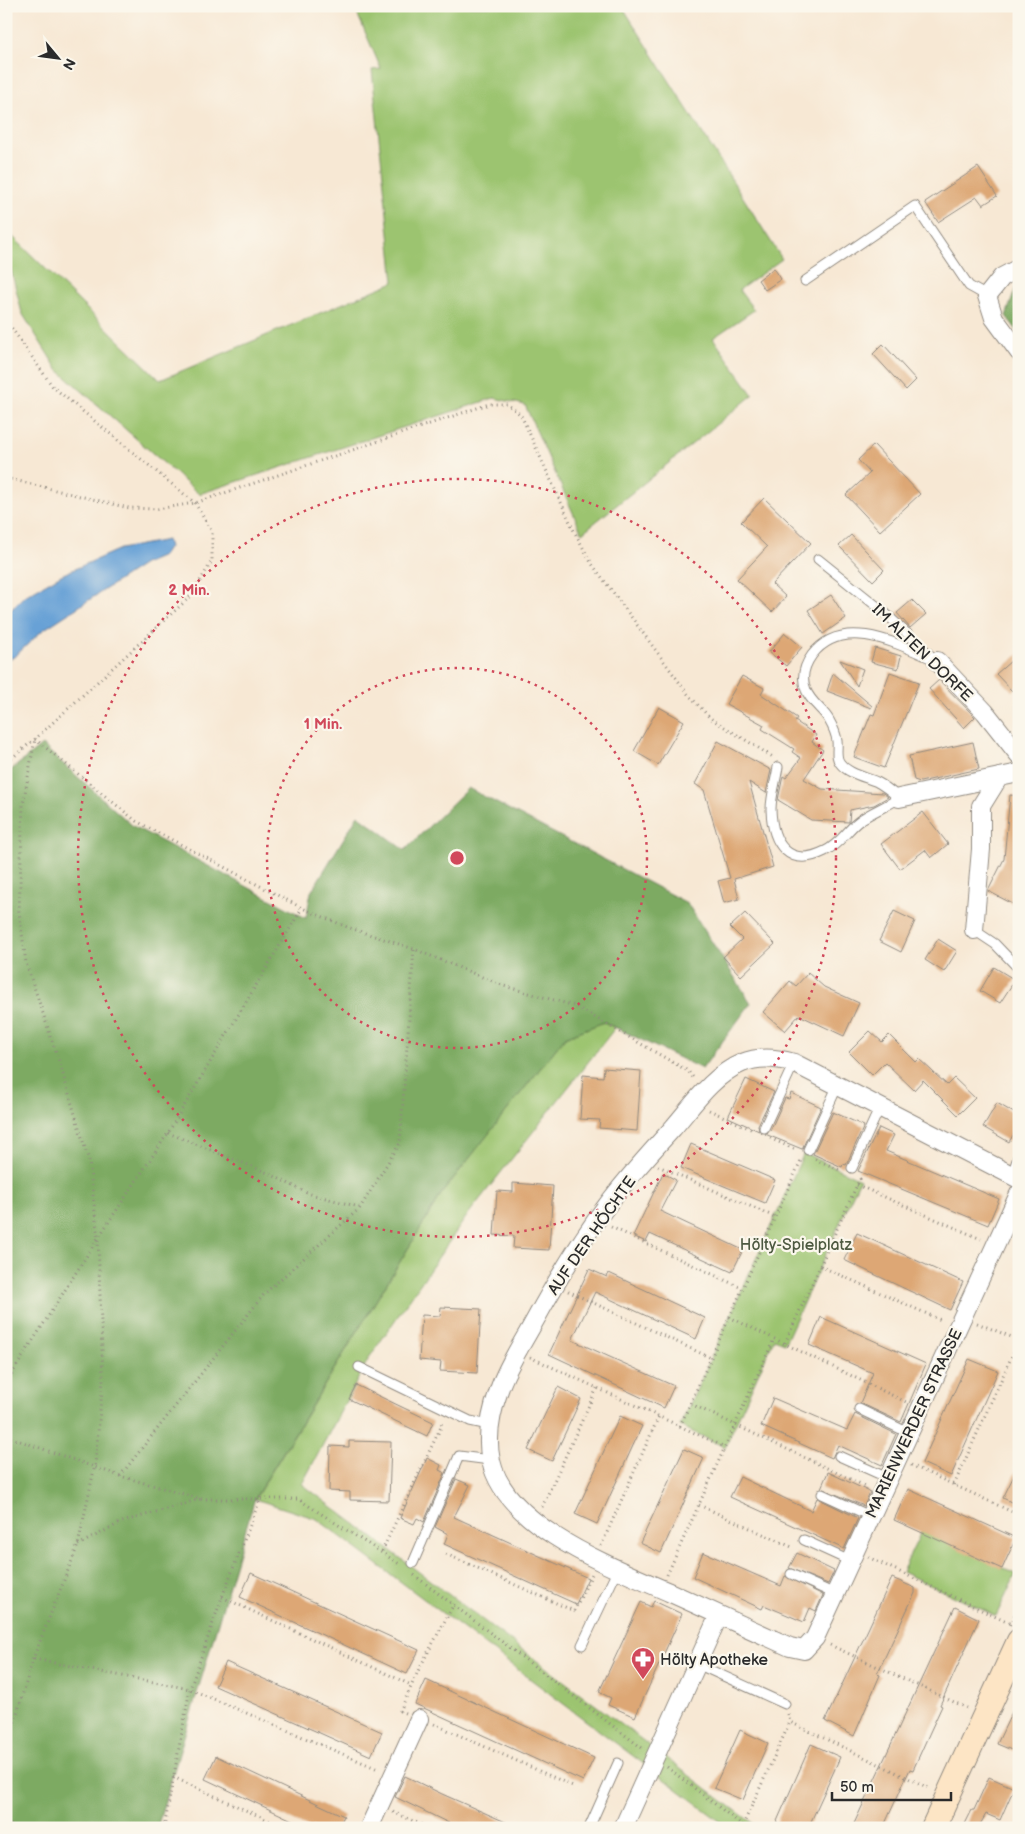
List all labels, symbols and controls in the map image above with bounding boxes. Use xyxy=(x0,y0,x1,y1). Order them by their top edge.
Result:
north arrow xyxy=(32,32,82,82)
text: N xyxy=(59,55,79,73)
text: 2 Min. xyxy=(168,581,210,600)
street label: IM ALTEN DORFE xyxy=(868,600,976,706)
text: 1 Min. xyxy=(304,715,342,734)
centre of rings xyxy=(448,849,466,867)
street label: AUF DER HÖCHTE xyxy=(543,1172,640,1299)
park label: Hölty-Spielplatz xyxy=(740,1236,853,1255)
street label: MARIENWERDER STRASSE xyxy=(862,1326,967,1521)
pharmacy icon: Hölty Apotheke xyxy=(630,1646,656,1680)
place label: Hölty Apotheke xyxy=(660,1651,768,1670)
scale bar xyxy=(832,1769,951,1801)
text: 50 m xyxy=(840,1778,874,1797)

